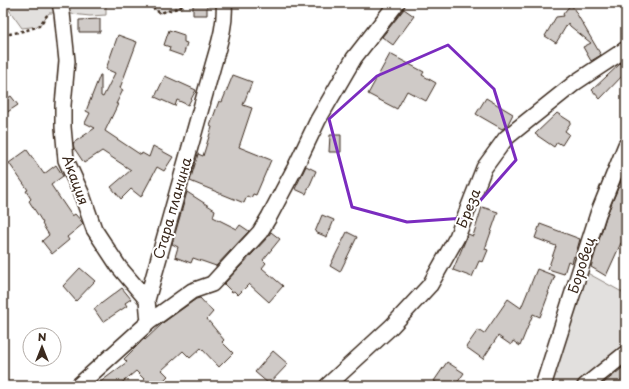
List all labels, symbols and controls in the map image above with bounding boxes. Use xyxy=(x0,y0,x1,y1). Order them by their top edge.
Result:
street label: Акация xyxy=(57,152,95,208)
street label: Стара планина xyxy=(147,155,197,261)
street label: Бреза xyxy=(451,185,485,231)
street label: Боровец xyxy=(562,234,600,296)
north arrow xyxy=(22,327,62,367)
text: N xyxy=(38,328,47,345)

